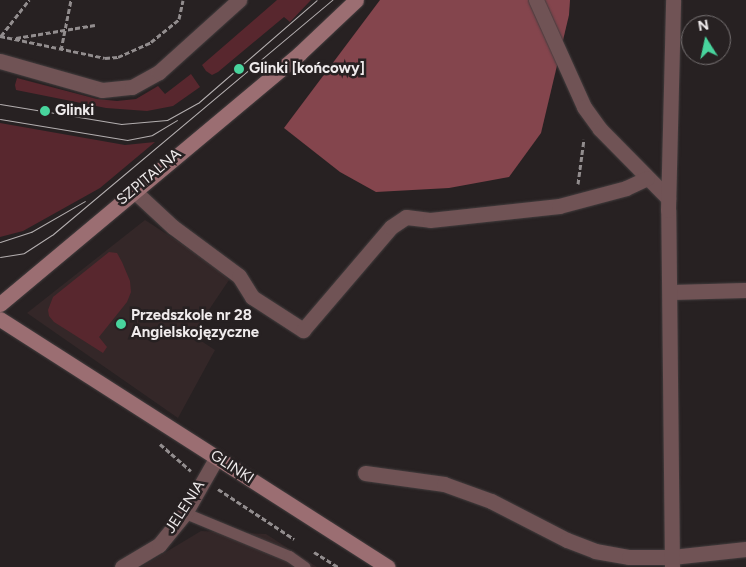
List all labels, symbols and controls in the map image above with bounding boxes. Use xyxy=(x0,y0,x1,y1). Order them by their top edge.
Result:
north arrow xyxy=(681,15,731,65)
text: N xyxy=(697,16,710,35)
place label: Glinki [końcowy] xyxy=(249,60,365,78)
marker: Glinki [końcowy] xyxy=(233,63,245,75)
place label: Glinki xyxy=(55,102,94,120)
marker: Glinki xyxy=(39,105,51,117)
street label: SZPITALNA xyxy=(113,145,185,209)
place label: Przedszkole nr 28 Angielskojęzyczne xyxy=(131,306,259,341)
marker: Przedszkole nr 28 Angielskojęzyczne xyxy=(115,318,127,330)
street label: GLINKI xyxy=(207,446,257,488)
street label: JELENIA xyxy=(161,477,209,537)

